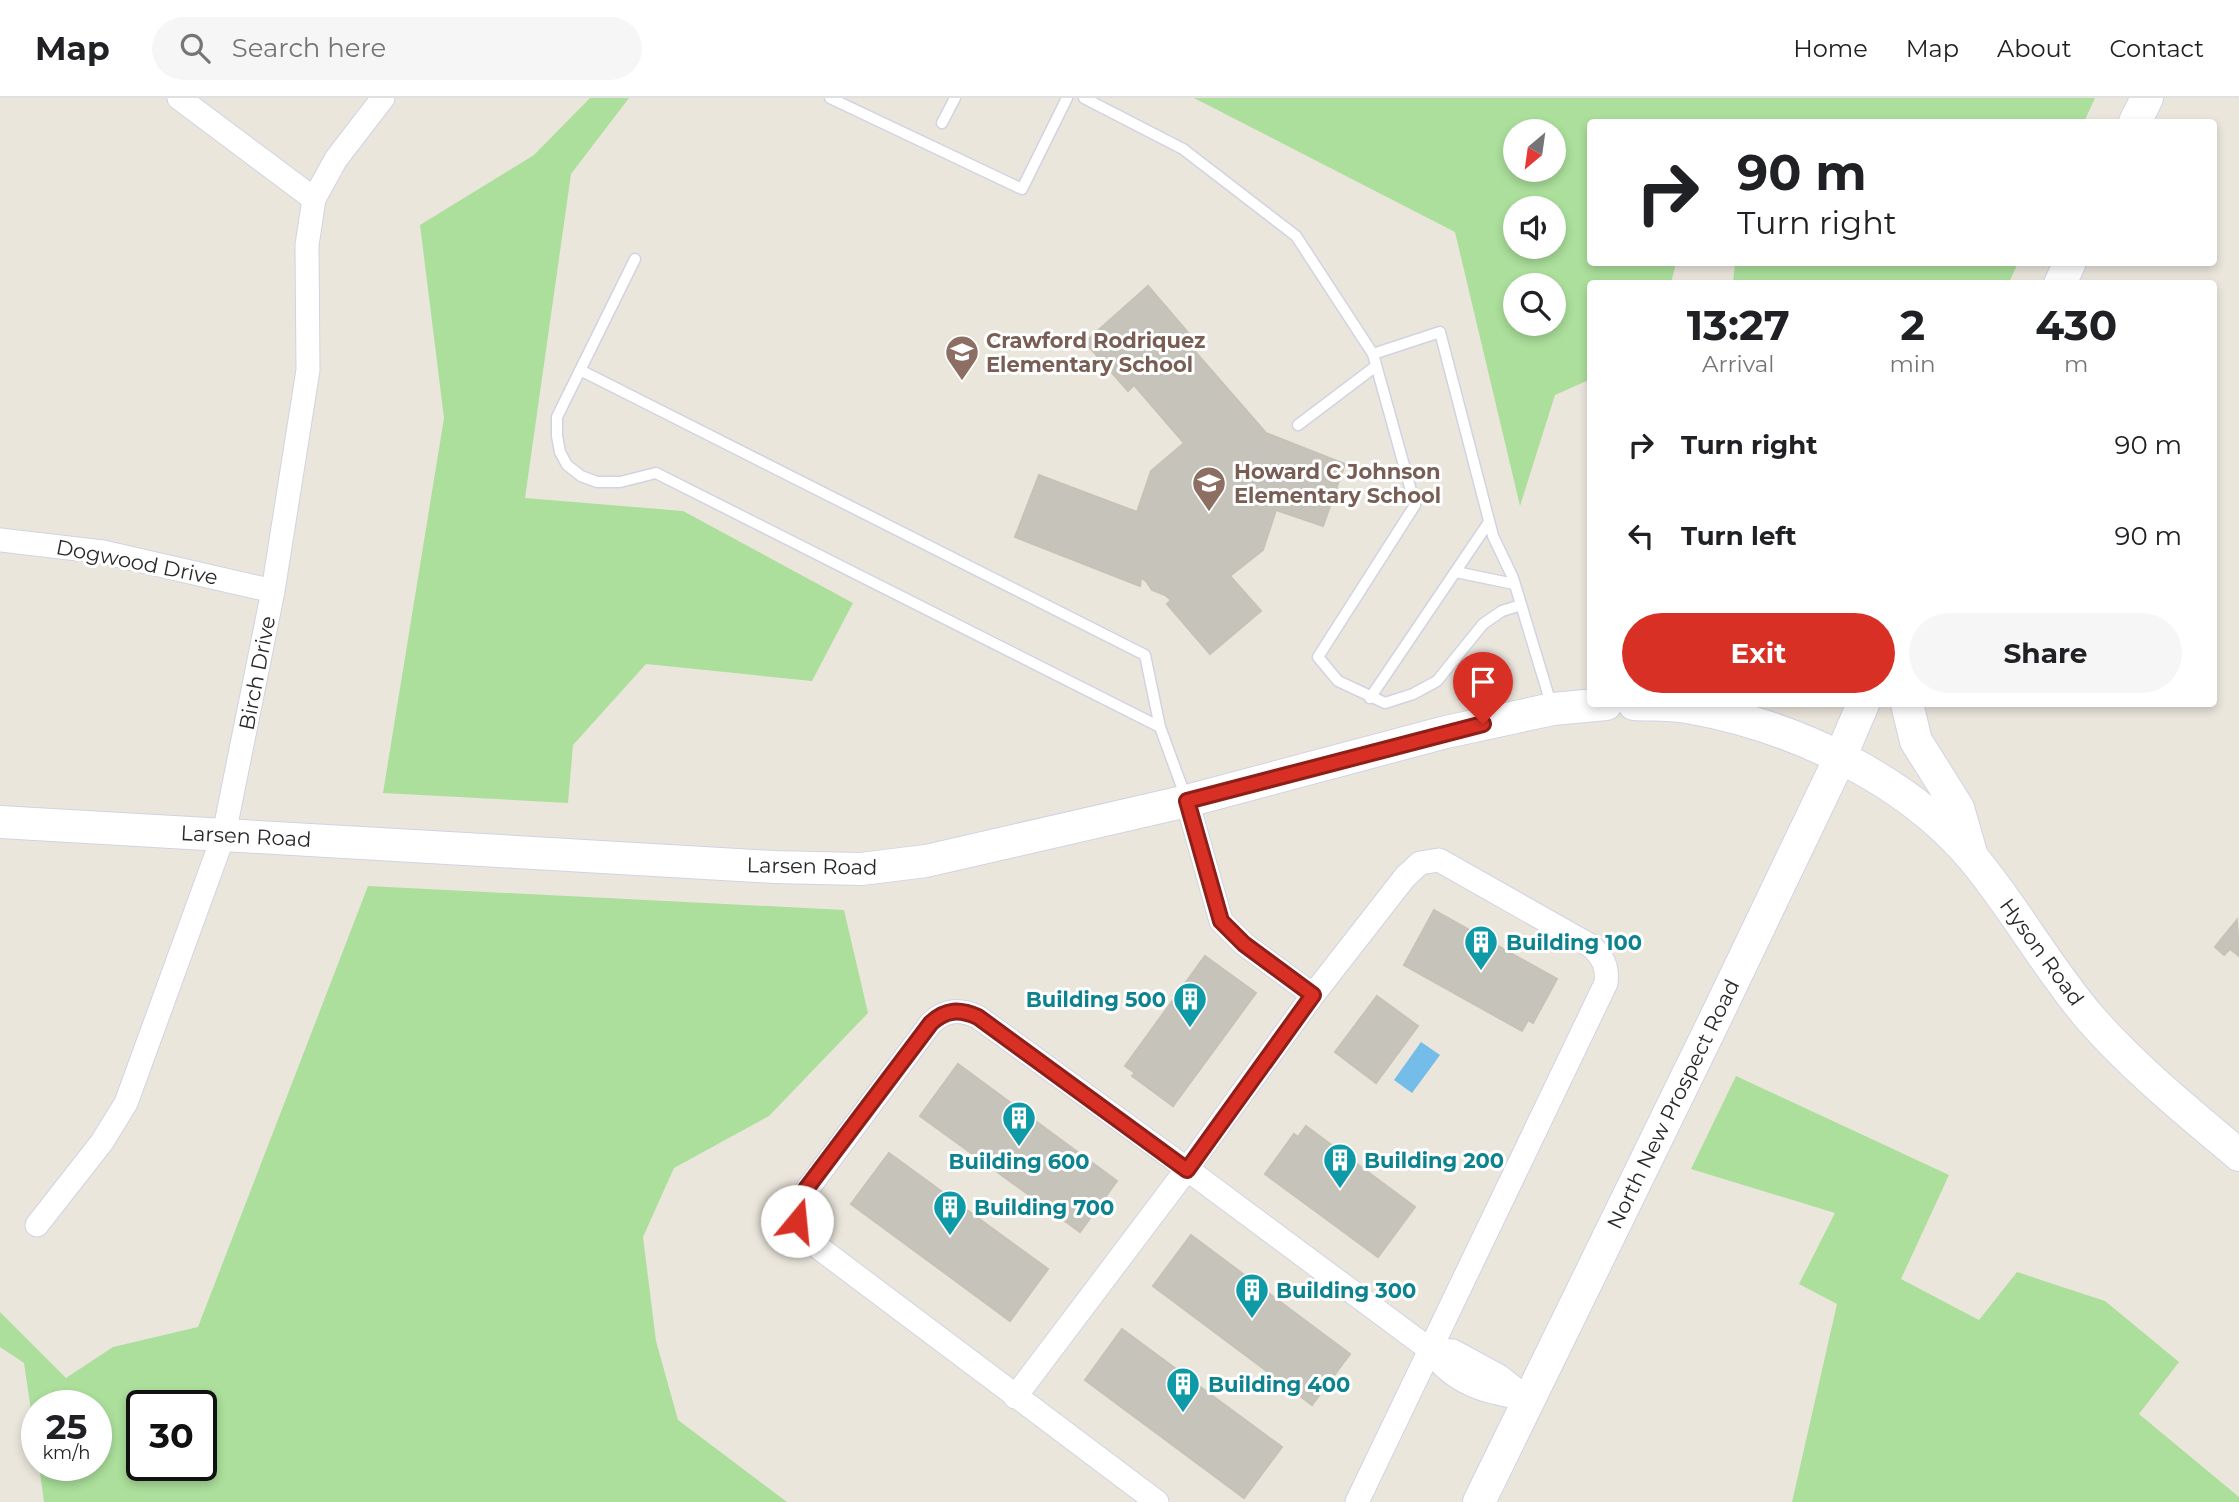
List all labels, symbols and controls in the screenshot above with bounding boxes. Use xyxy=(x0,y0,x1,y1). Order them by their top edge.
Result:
search box xyxy=(152,17,642,80)
text: Map xyxy=(35,28,110,68)
icon: search xyxy=(176,29,214,67)
text: Search here xyxy=(232,32,386,64)
text: Home xyxy=(1793,34,1868,63)
text: Map xyxy=(1906,34,1959,63)
text: About xyxy=(1997,34,2071,63)
text: Contact xyxy=(2109,34,2204,63)
north arrow xyxy=(1503,119,1566,182)
map controls xyxy=(1503,119,1566,336)
text: 90 m xyxy=(1737,143,1867,202)
icon: right xyxy=(1622,147,1713,238)
button: sound xyxy=(1503,196,1566,259)
text: Turn right xyxy=(1737,203,1897,242)
button: search xyxy=(1503,273,1566,336)
text: 13:27 xyxy=(1687,299,1790,351)
text: 2 xyxy=(1900,299,1925,351)
text: 430 xyxy=(2035,299,2117,351)
place label: Crawford Rodriquez Elementary School xyxy=(986,328,1205,377)
school or university icon: Crawford Rodriquez Elementary School xyxy=(943,333,981,382)
text: Arrival xyxy=(1702,350,1775,378)
text: min xyxy=(1889,350,1936,378)
text: m xyxy=(2064,350,2088,378)
icon: right xyxy=(1622,426,1660,464)
text: Turn right xyxy=(1681,429,1817,461)
text: 90 m xyxy=(2115,429,2182,461)
place label: Howard C Johnson Elementary School xyxy=(1234,459,1441,508)
school or university icon: Howard C Johnson Elementary School xyxy=(1190,464,1228,513)
icon: left xyxy=(1622,517,1660,555)
text: Turn left xyxy=(1681,520,1797,552)
text: 90 m xyxy=(2115,520,2182,552)
street label: Dogwood Drive xyxy=(54,534,220,590)
button: Exit xyxy=(1622,613,1895,693)
button: Share xyxy=(1909,613,2182,693)
street label: Birch Drive xyxy=(234,614,280,732)
pin xyxy=(1453,652,1513,724)
icon: arrive xyxy=(1464,663,1502,701)
street label: Larsen Road xyxy=(180,820,312,852)
street label: Larsen Road xyxy=(746,852,878,880)
street label: Hyson Road xyxy=(1995,894,2089,1010)
building icon: Building 100 xyxy=(1462,923,1500,972)
place label: Building 100 xyxy=(1506,930,1642,955)
street label: North New Prospect Road xyxy=(1602,975,1744,1233)
building icon: Building 500 xyxy=(1171,980,1209,1029)
place label: Building 500 xyxy=(1026,987,1166,1012)
building icon: Building 600 xyxy=(1000,1099,1038,1148)
building icon: Building 200 xyxy=(1321,1141,1359,1190)
place label: Building 200 xyxy=(1364,1148,1504,1173)
place label: Building 600 xyxy=(948,1149,1090,1174)
position arrow xyxy=(760,1184,834,1258)
building icon: Building 700 xyxy=(931,1188,969,1237)
place label: Building 700 xyxy=(974,1195,1114,1220)
building icon: Building 300 xyxy=(1233,1271,1271,1320)
place label: Building 300 xyxy=(1276,1278,1416,1303)
building icon: Building 400 xyxy=(1164,1365,1202,1414)
place label: Building 400 xyxy=(1208,1372,1350,1397)
speed limit sign: 30 xyxy=(126,1390,217,1481)
text: 25 xyxy=(46,1405,87,1448)
text: km/h xyxy=(42,1442,91,1464)

